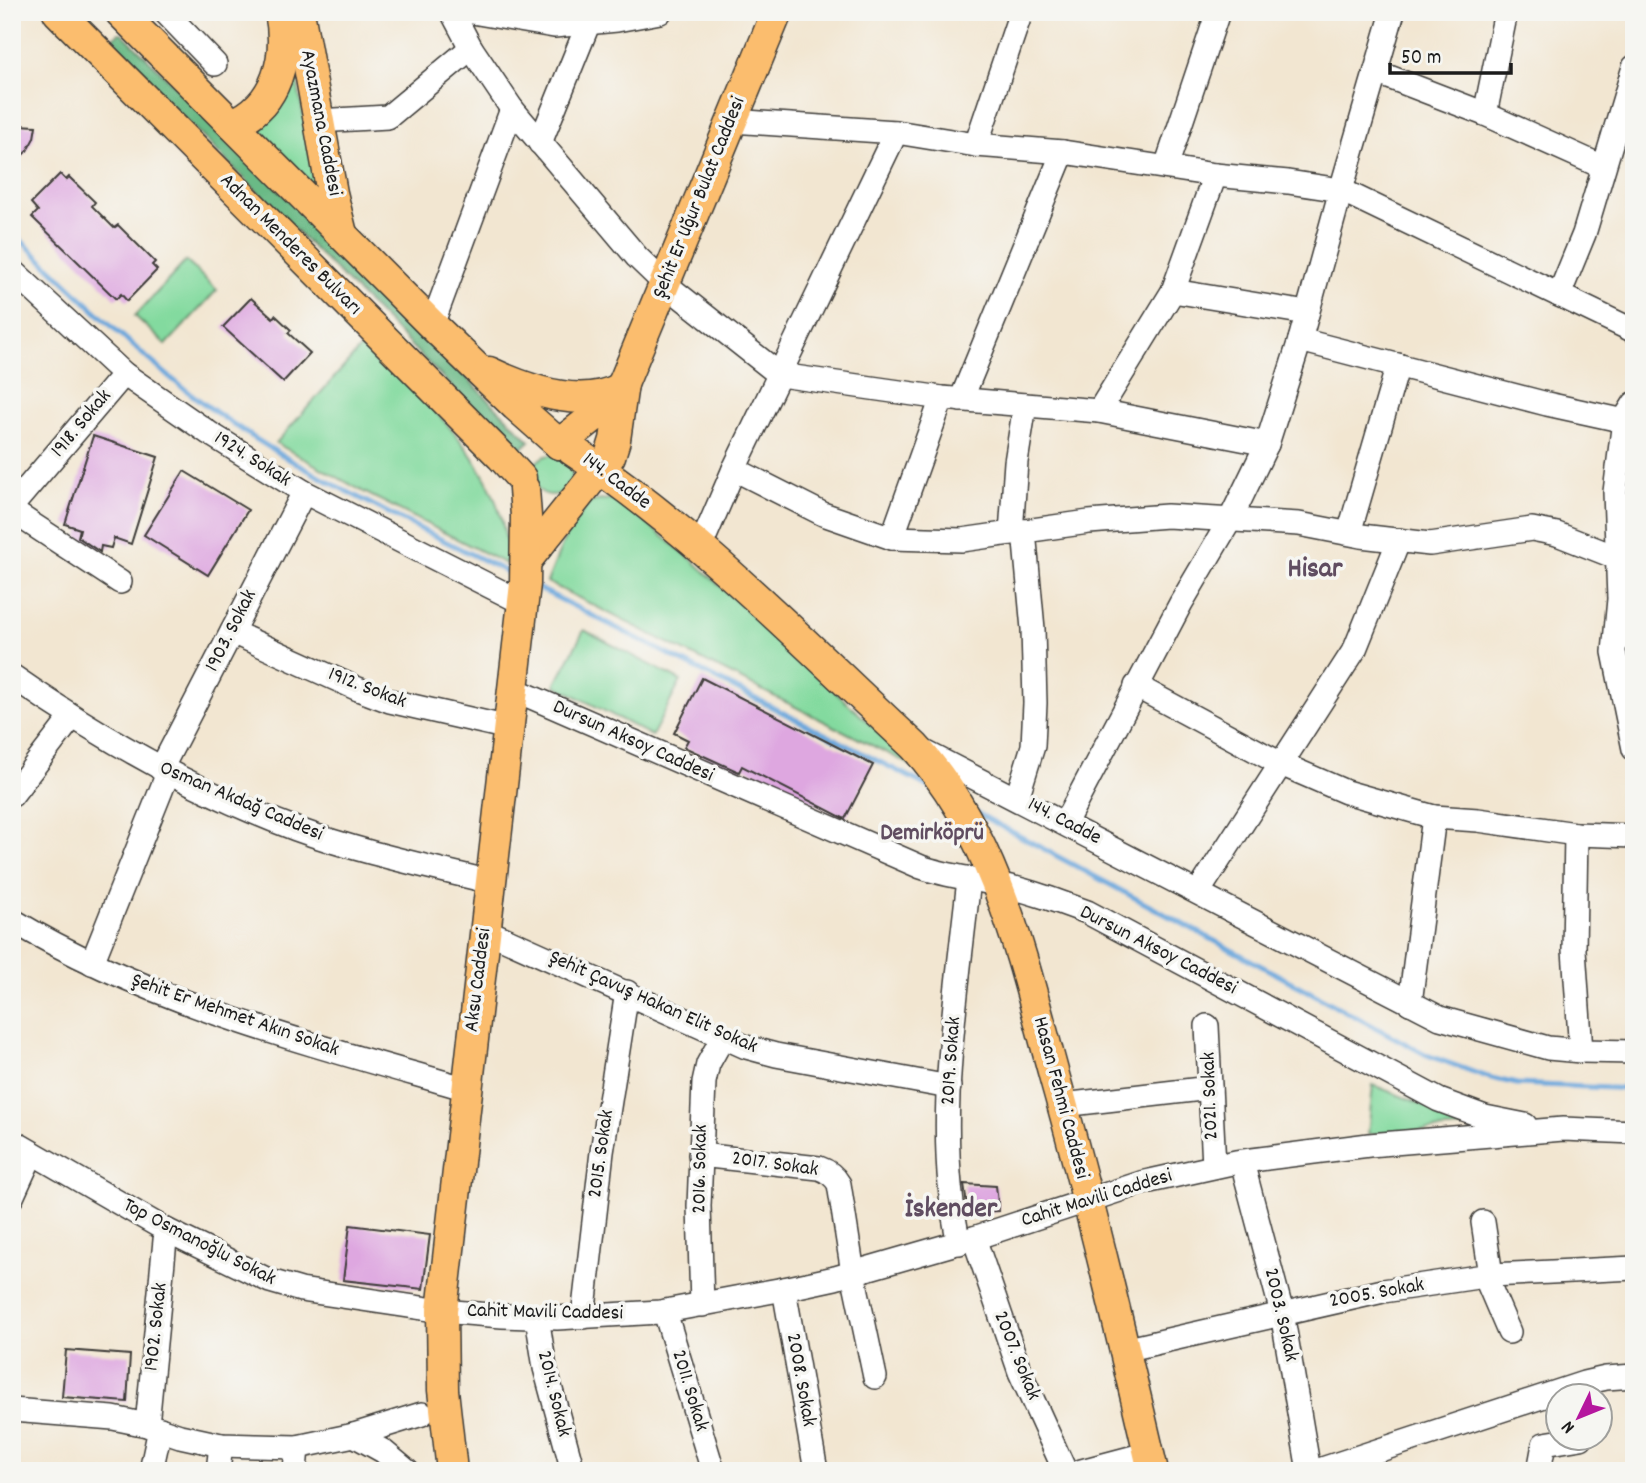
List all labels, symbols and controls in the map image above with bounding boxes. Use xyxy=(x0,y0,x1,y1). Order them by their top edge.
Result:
scale bar xyxy=(1390,32,1511,76)
text: 50 m xyxy=(1401,44,1441,74)
street label: Ayazmana Caddesi xyxy=(291,47,349,199)
street label: Şehit Er Uğur Bulat Caddesi xyxy=(646,92,754,303)
street label: Adnan Menderes Bulvarı xyxy=(212,167,368,323)
street label: 1918. Sokak xyxy=(44,383,120,465)
street label: 1924. Sokak xyxy=(208,424,296,496)
street label: 144. Cadde xyxy=(575,446,657,518)
district label: Hisar xyxy=(1288,551,1343,591)
street label: 1903. Sokak xyxy=(198,585,266,677)
street label: 1912. Sokak xyxy=(323,660,411,718)
street label: Dursun Aksoy Caddesi xyxy=(548,693,718,791)
street label: Osman Akdağ Caddesi xyxy=(154,754,328,850)
street label: 144. Cadde xyxy=(1022,791,1106,853)
district label: Demirköprü xyxy=(880,817,984,851)
street label: Dursun Aksoy Caddesi xyxy=(1074,898,1242,1004)
street label: Aksu Caddesi xyxy=(458,926,500,1034)
street label: Şehit Çavuş Hakan Elit Sokak xyxy=(544,943,762,1063)
street label: Şehit Er Mehmet Akın Sokak xyxy=(127,966,343,1066)
street label: Hasan Fehmi Caddesi xyxy=(1024,1013,1096,1183)
street label: 2019. Sokak xyxy=(934,1016,970,1106)
street label: 2021. Sokak xyxy=(1194,1051,1228,1141)
street label: 2015. Sokak xyxy=(581,1108,623,1200)
street label: 2016. Sokak xyxy=(685,1124,717,1214)
street label: 2017. Sokak xyxy=(730,1144,820,1186)
street label: Cahit Mavili Caddesi xyxy=(1018,1162,1176,1236)
street label: Top Osmanoğlu Sokak xyxy=(117,1191,281,1295)
district label: İskender xyxy=(905,1191,998,1231)
street label: 2003. Sokak xyxy=(1255,1265,1305,1365)
street label: 2005. Sokak xyxy=(1327,1271,1427,1317)
street label: 1902. Sokak xyxy=(137,1281,177,1373)
street label: Cahit Mavili Caddesi xyxy=(467,1297,624,1329)
street label: 2007. Sokak xyxy=(984,1307,1048,1405)
street label: 2008. Sokak xyxy=(777,1331,823,1429)
street label: 2011. Sokak xyxy=(662,1347,716,1435)
street label: 2014. Sokak xyxy=(528,1348,578,1440)
north arrow xyxy=(1544,1382,1614,1452)
text: N xyxy=(1556,1414,1582,1439)

